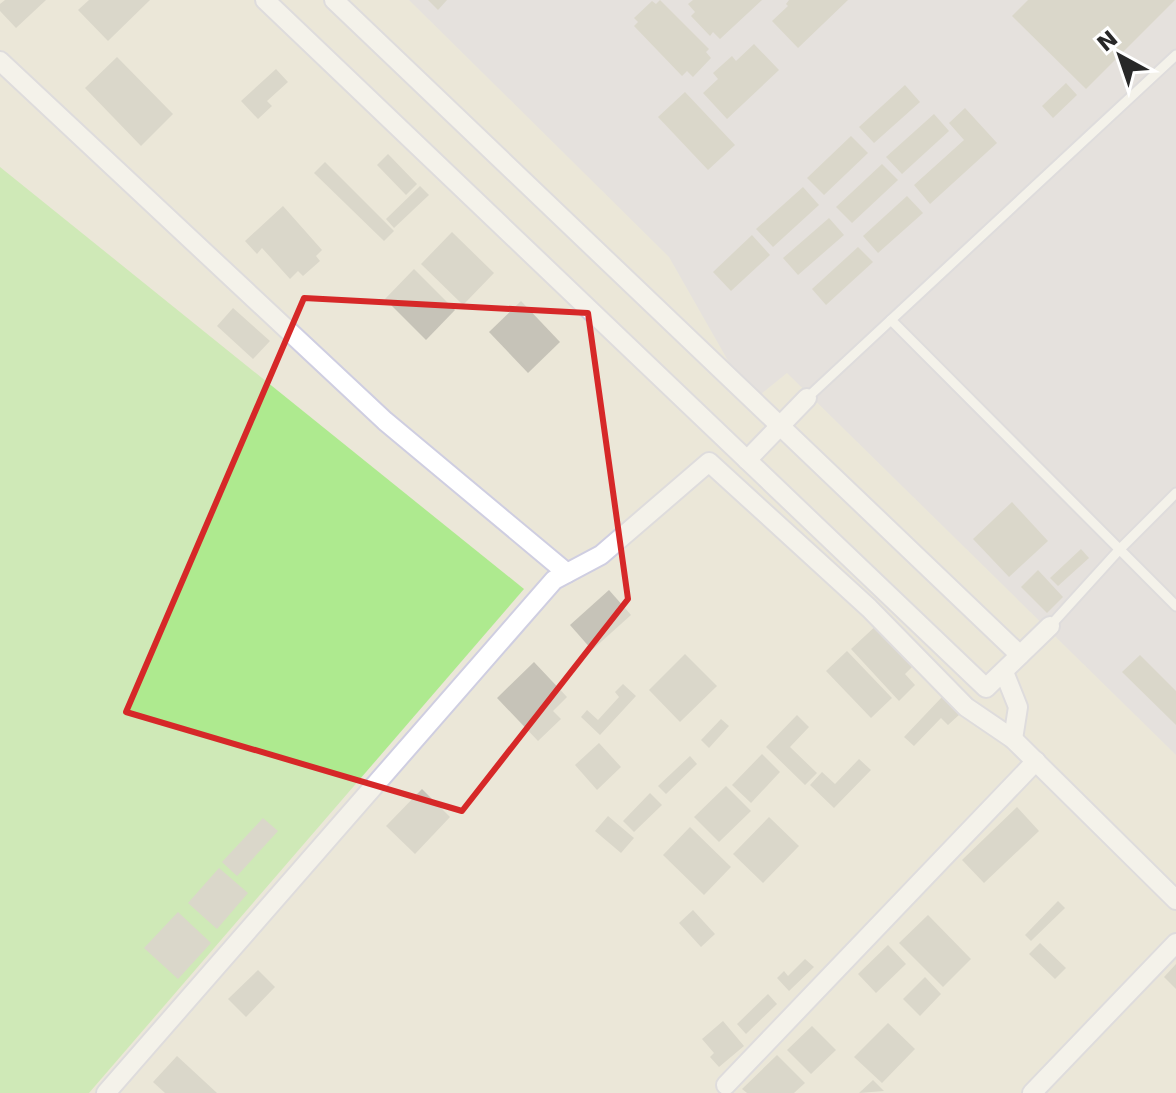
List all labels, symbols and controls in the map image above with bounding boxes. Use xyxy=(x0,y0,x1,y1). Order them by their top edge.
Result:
north arrow xyxy=(1080,16,1160,96)
text: N xyxy=(1092,26,1123,57)

